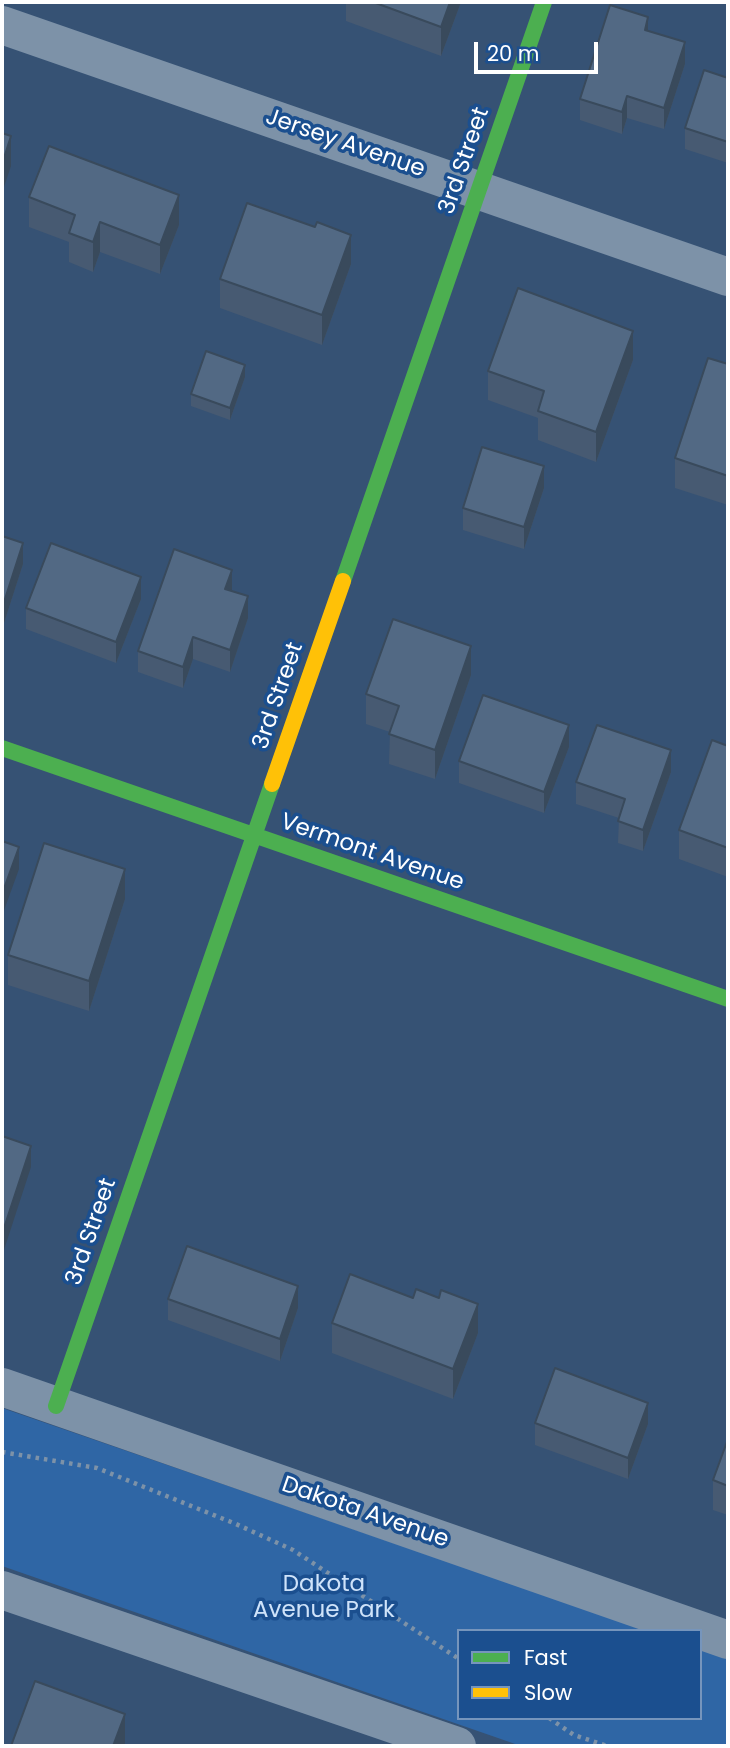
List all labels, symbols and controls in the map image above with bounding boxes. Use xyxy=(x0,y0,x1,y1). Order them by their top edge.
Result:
scale bar xyxy=(478,28,602,72)
text: 20 m xyxy=(487,39,540,68)
street label: Jersey Avenue xyxy=(262,104,428,184)
street label: 3rd Street xyxy=(434,104,496,218)
street label: 3rd Street xyxy=(248,639,310,753)
street label: Vermont Avenue xyxy=(277,809,467,897)
street label: 3rd Street xyxy=(61,1175,123,1289)
street label: Dakota Avenue xyxy=(278,1471,452,1555)
park label: Dakota Avenue Park xyxy=(253,1571,395,1625)
legend xyxy=(457,1629,702,1720)
text: Fast xyxy=(524,1643,567,1672)
text: Slow xyxy=(524,1678,572,1707)

